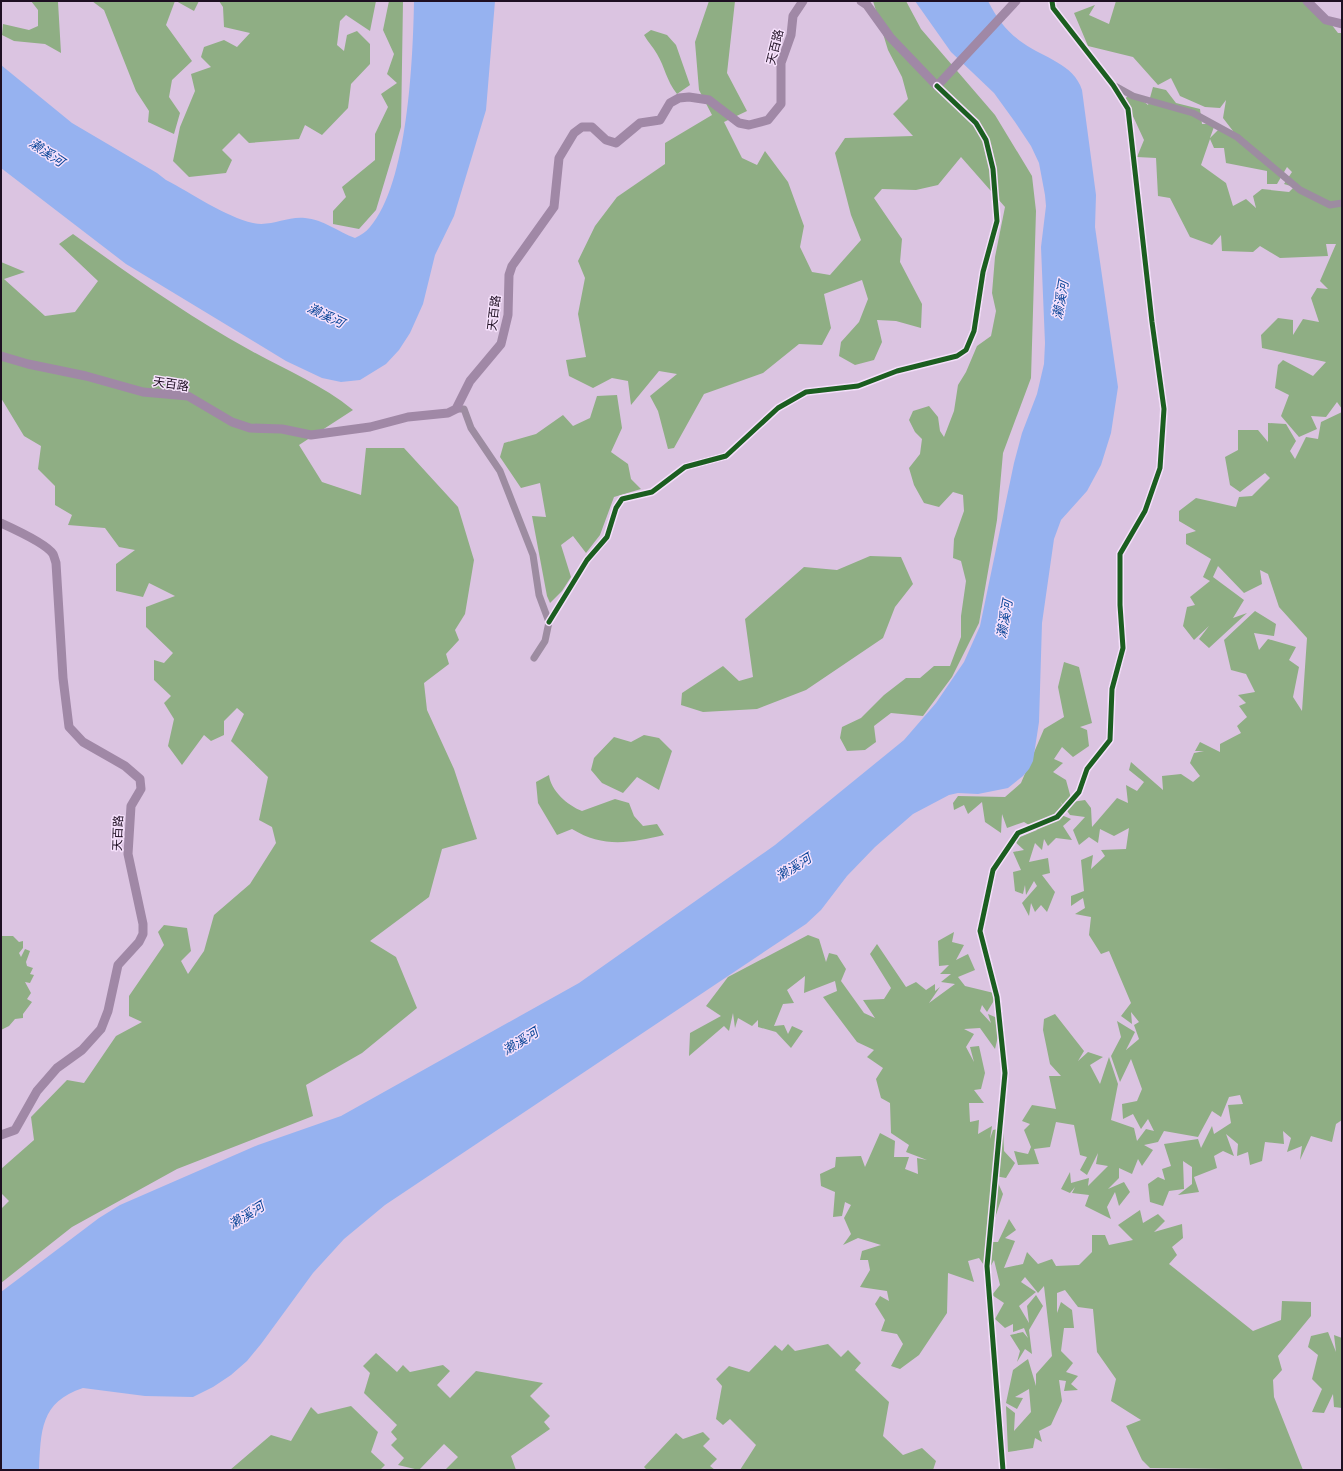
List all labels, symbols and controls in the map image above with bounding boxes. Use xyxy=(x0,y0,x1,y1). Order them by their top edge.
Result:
street label: 天百路 xyxy=(764,28,786,66)
water label: 濑溪河 xyxy=(26,135,70,171)
water label: 濑溪河 xyxy=(1050,277,1072,321)
street label: 天百路 xyxy=(485,294,503,332)
water label: 濑溪河 xyxy=(305,300,349,332)
street label: 天百路 xyxy=(152,374,190,394)
water label: 濑溪河 xyxy=(994,596,1016,640)
street label: 天百路 xyxy=(110,815,126,851)
water label: 濑溪河 xyxy=(773,849,816,884)
water label: 濑溪河 xyxy=(500,1023,543,1058)
water label: 濑溪河 xyxy=(226,1197,269,1232)

